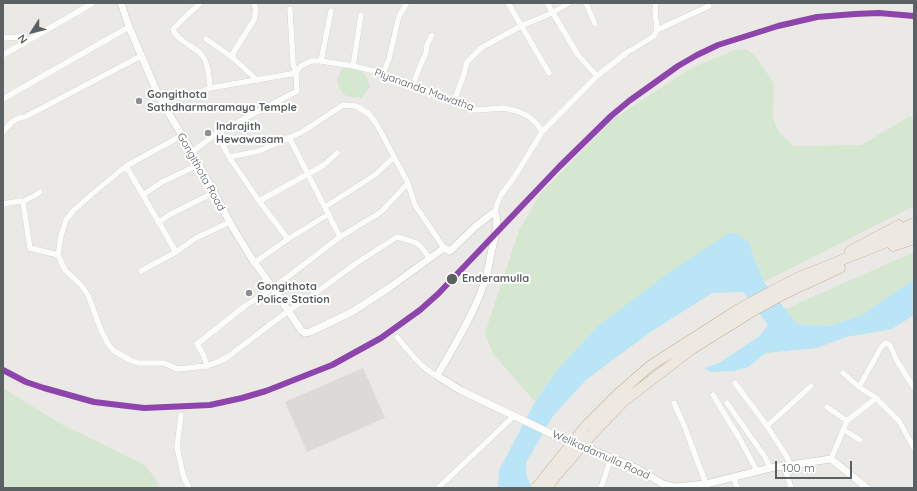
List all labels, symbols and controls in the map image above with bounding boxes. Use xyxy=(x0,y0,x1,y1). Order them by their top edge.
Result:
north arrow xyxy=(12,12,52,52)
text: N xyxy=(14,32,30,46)
street label: Piyananda Mawatha xyxy=(372,66,476,114)
place label: Gongithota Sathdharmaramaya Temple xyxy=(147,88,297,114)
marker: Gongithota Sathdharmaramaya Temple xyxy=(134,96,144,106)
place label: Indrajith Hewawasam xyxy=(216,120,284,146)
marker: Indrajith Hewawasam xyxy=(203,128,213,138)
street label: Gongithota Road xyxy=(174,131,228,213)
marker: Enderamulla xyxy=(445,272,459,286)
place label: Enderamulla xyxy=(462,272,529,286)
place label: Gongithota Police Station xyxy=(257,280,330,306)
marker: Gongithota Police Station xyxy=(244,288,254,298)
street label: Welikadamulla Road xyxy=(550,427,652,483)
scale bar xyxy=(777,453,854,479)
text: 100 m xyxy=(782,460,815,475)

